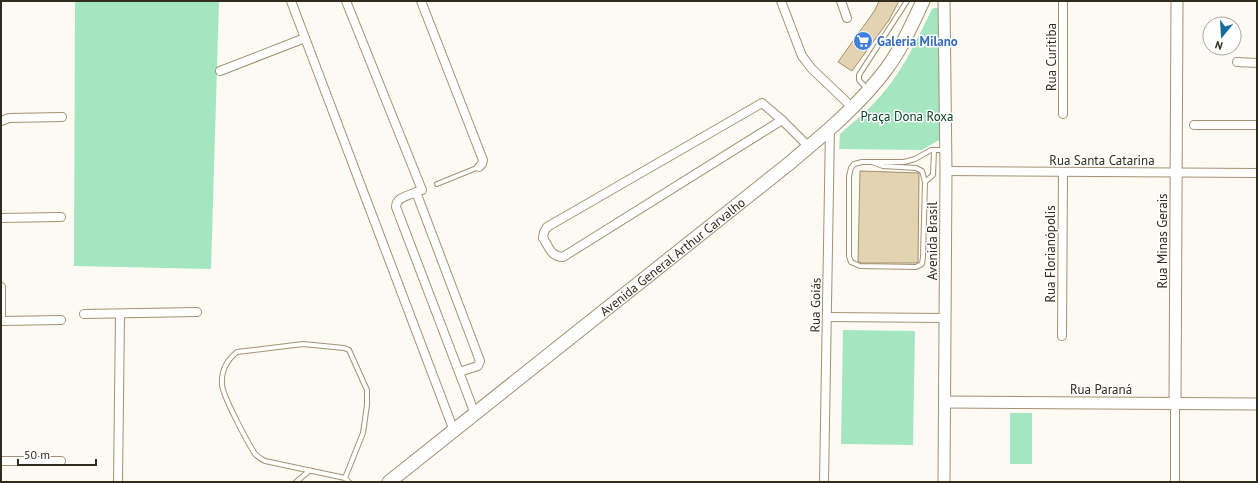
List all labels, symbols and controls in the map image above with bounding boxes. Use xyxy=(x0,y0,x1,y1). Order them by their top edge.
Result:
north arrow xyxy=(1202,16,1242,56)
street label: Rua Curitiba xyxy=(1043,23,1060,91)
supermarket icon: Galeria Milano xyxy=(852,30,874,52)
place label: Galeria Milano xyxy=(877,33,958,50)
text: N xyxy=(1213,38,1225,53)
park label: Praça Dona Roxa xyxy=(861,108,953,125)
street label: Rua Santa Catarina xyxy=(1049,152,1155,169)
street label: Rua Minas Gerais xyxy=(1154,193,1171,289)
street label: Avenida General Arthur Carvalho xyxy=(596,194,749,320)
street label: Avenida Brasil xyxy=(924,202,941,280)
street label: Rua Florianópolis xyxy=(1042,205,1059,303)
street label: Rua Goiás xyxy=(807,277,824,333)
street label: Rua Paraná xyxy=(1070,381,1132,398)
scale bar xyxy=(18,441,96,467)
text: 50 m xyxy=(24,447,50,462)

